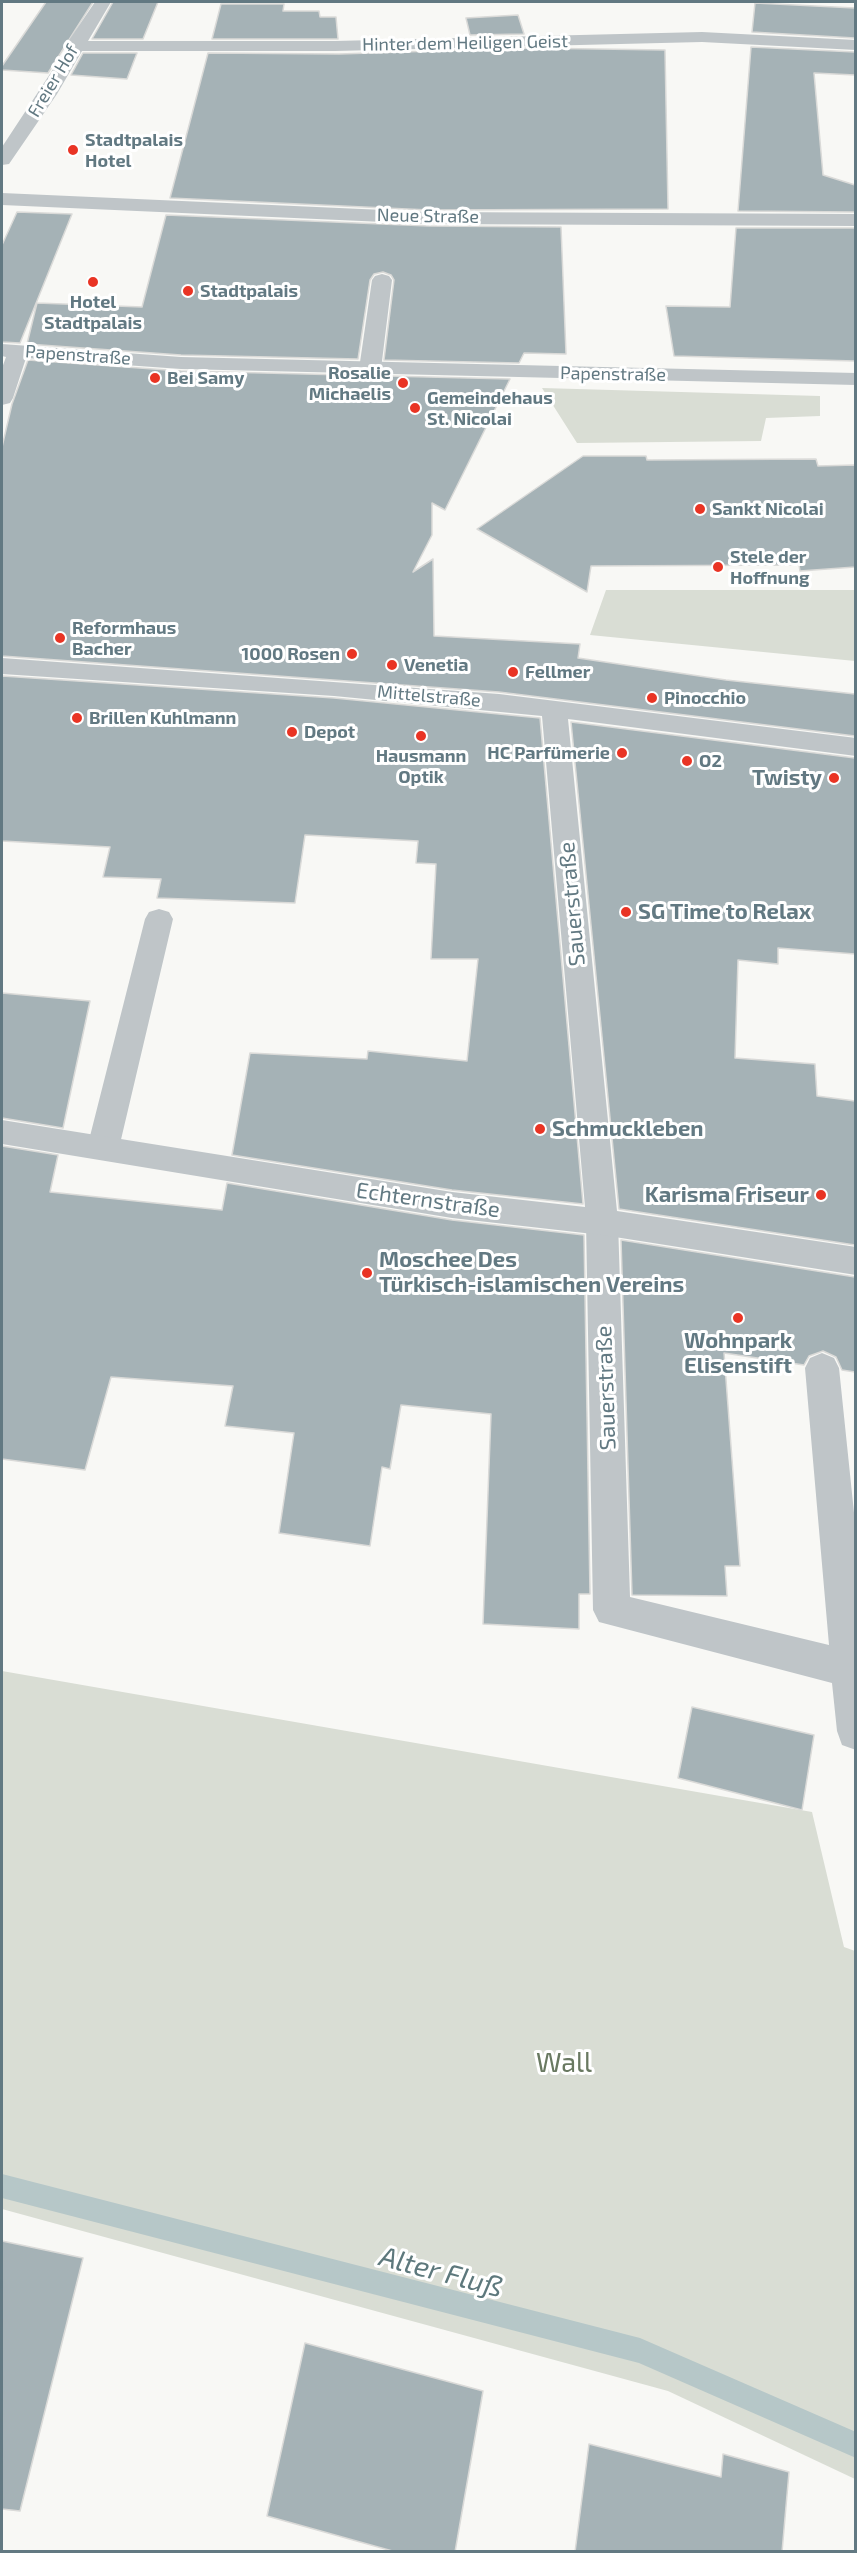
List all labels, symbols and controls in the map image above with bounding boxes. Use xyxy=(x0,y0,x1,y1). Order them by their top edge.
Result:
street label: Hinter dem Heiligen Geist xyxy=(362,30,568,56)
street label: Freier Hof xyxy=(23,41,83,121)
place label: Stadtpalais Hotel xyxy=(85,129,183,172)
marker: Stadtpalais Hotel xyxy=(66,143,80,157)
street label: Neue Straße xyxy=(377,204,479,228)
marker: Hotel Stadtpalais xyxy=(86,275,100,289)
place label: Stadtpalais xyxy=(200,280,298,302)
marker: Stadtpalais xyxy=(181,284,195,298)
place label: Hotel Stadtpalais xyxy=(44,291,142,334)
street label: Papenstraße xyxy=(24,341,132,369)
place label: Rosalie Michaelis xyxy=(309,362,391,404)
street label: Papenstraße xyxy=(560,362,666,386)
place label: Bei Samy xyxy=(167,367,244,389)
marker: Bei Samy xyxy=(148,371,162,385)
marker: Rosalie Michaelis xyxy=(396,376,410,390)
place label: Gemeindehaus St. Nicolai xyxy=(427,387,553,430)
marker: Gemeindehaus St. Nicolai xyxy=(408,401,422,415)
place label: Sankt Nicolai xyxy=(712,498,824,520)
marker: Sankt Nicolai xyxy=(693,502,707,516)
place label: Stele der Hoffnung xyxy=(730,546,809,588)
marker: Stele der Hoffnung xyxy=(711,560,725,574)
place label: Reformhaus Bacher xyxy=(72,617,176,660)
marker: Reformhaus Bacher xyxy=(53,631,67,645)
place label: 1000 Rosen xyxy=(242,643,340,665)
marker: 1000 Rosen xyxy=(345,647,359,661)
place label: Venetia xyxy=(404,654,469,676)
marker: Venetia xyxy=(385,658,399,672)
place label: Fellmer xyxy=(525,661,590,683)
marker: Fellmer xyxy=(506,665,520,679)
street label: Mittelstraße xyxy=(376,681,482,711)
place label: Pinocchio xyxy=(664,687,746,709)
marker: Pinocchio xyxy=(645,691,659,705)
place label: Brillen Kuhlmann xyxy=(89,707,236,729)
marker: Brillen Kuhlmann xyxy=(70,711,84,725)
place label: Depot xyxy=(304,721,355,743)
marker: Depot xyxy=(285,725,299,739)
marker: Hausmann Optik xyxy=(414,729,428,743)
place label: HC Parfümerie xyxy=(487,742,610,764)
place label: Hausmann Optik xyxy=(376,745,466,788)
marker: HC Parfümerie xyxy=(615,746,629,760)
place label: O2 xyxy=(699,750,722,772)
marker: O2 xyxy=(680,754,694,768)
place label: Twisty xyxy=(752,765,822,791)
marker: Twisty xyxy=(827,771,841,785)
street label: Sauerstraße xyxy=(553,841,591,967)
place label: SG Time to Relax xyxy=(638,899,811,925)
marker: SG Time to Relax xyxy=(619,905,633,919)
place label: Schmuckleben xyxy=(552,1116,704,1142)
marker: Schmuckleben xyxy=(533,1122,547,1136)
street label: Echternstraße xyxy=(354,1177,502,1223)
place label: Karisma Friseur xyxy=(645,1182,809,1208)
marker: Karisma Friseur xyxy=(814,1188,828,1202)
place label: Moschee Des Türkisch-islamischen Vereins xyxy=(379,1247,684,1298)
marker: Moschee Des Türkisch-islamischen Vereins xyxy=(360,1266,374,1280)
marker: Wohnpark Elisenstift xyxy=(731,1311,745,1325)
street label: Sauerstraße xyxy=(591,1325,621,1451)
place label: Wohnpark Elisenstift xyxy=(684,1328,792,1380)
park label: Wall xyxy=(536,2047,592,2079)
water label: Alter Fluß xyxy=(376,2239,506,2305)

